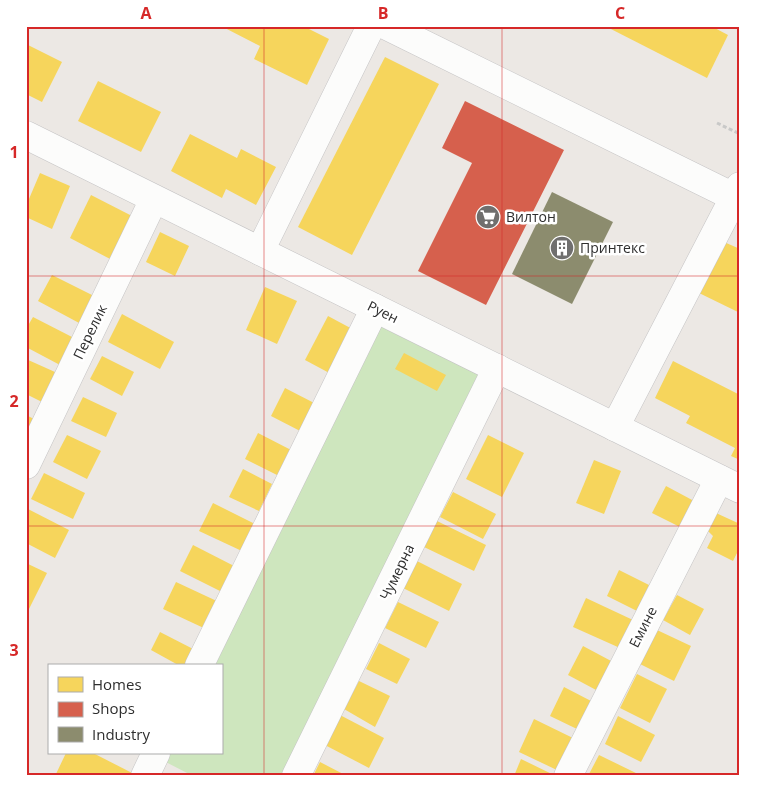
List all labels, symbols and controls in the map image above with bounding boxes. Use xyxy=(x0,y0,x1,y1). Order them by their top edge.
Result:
text: A xyxy=(140,2,152,24)
text: B xyxy=(378,2,388,24)
text: C xyxy=(615,2,625,24)
text: 1 xyxy=(9,141,19,163)
supermarket icon: Вилтон xyxy=(475,204,501,230)
place label: Вилтон xyxy=(506,207,556,226)
building icon: Принтекс xyxy=(549,235,575,261)
place label: Принтекс xyxy=(580,238,645,257)
street label: Руен xyxy=(365,296,402,327)
street label: Перелик xyxy=(68,301,111,362)
text: 2 xyxy=(9,390,19,412)
street label: Чумерна xyxy=(375,541,418,603)
street label: Емине xyxy=(624,603,661,651)
text: 3 xyxy=(9,639,19,661)
legend xyxy=(48,664,222,754)
text: Homes xyxy=(92,674,142,694)
text: Shops xyxy=(92,698,135,718)
text: Industry xyxy=(92,724,150,744)

